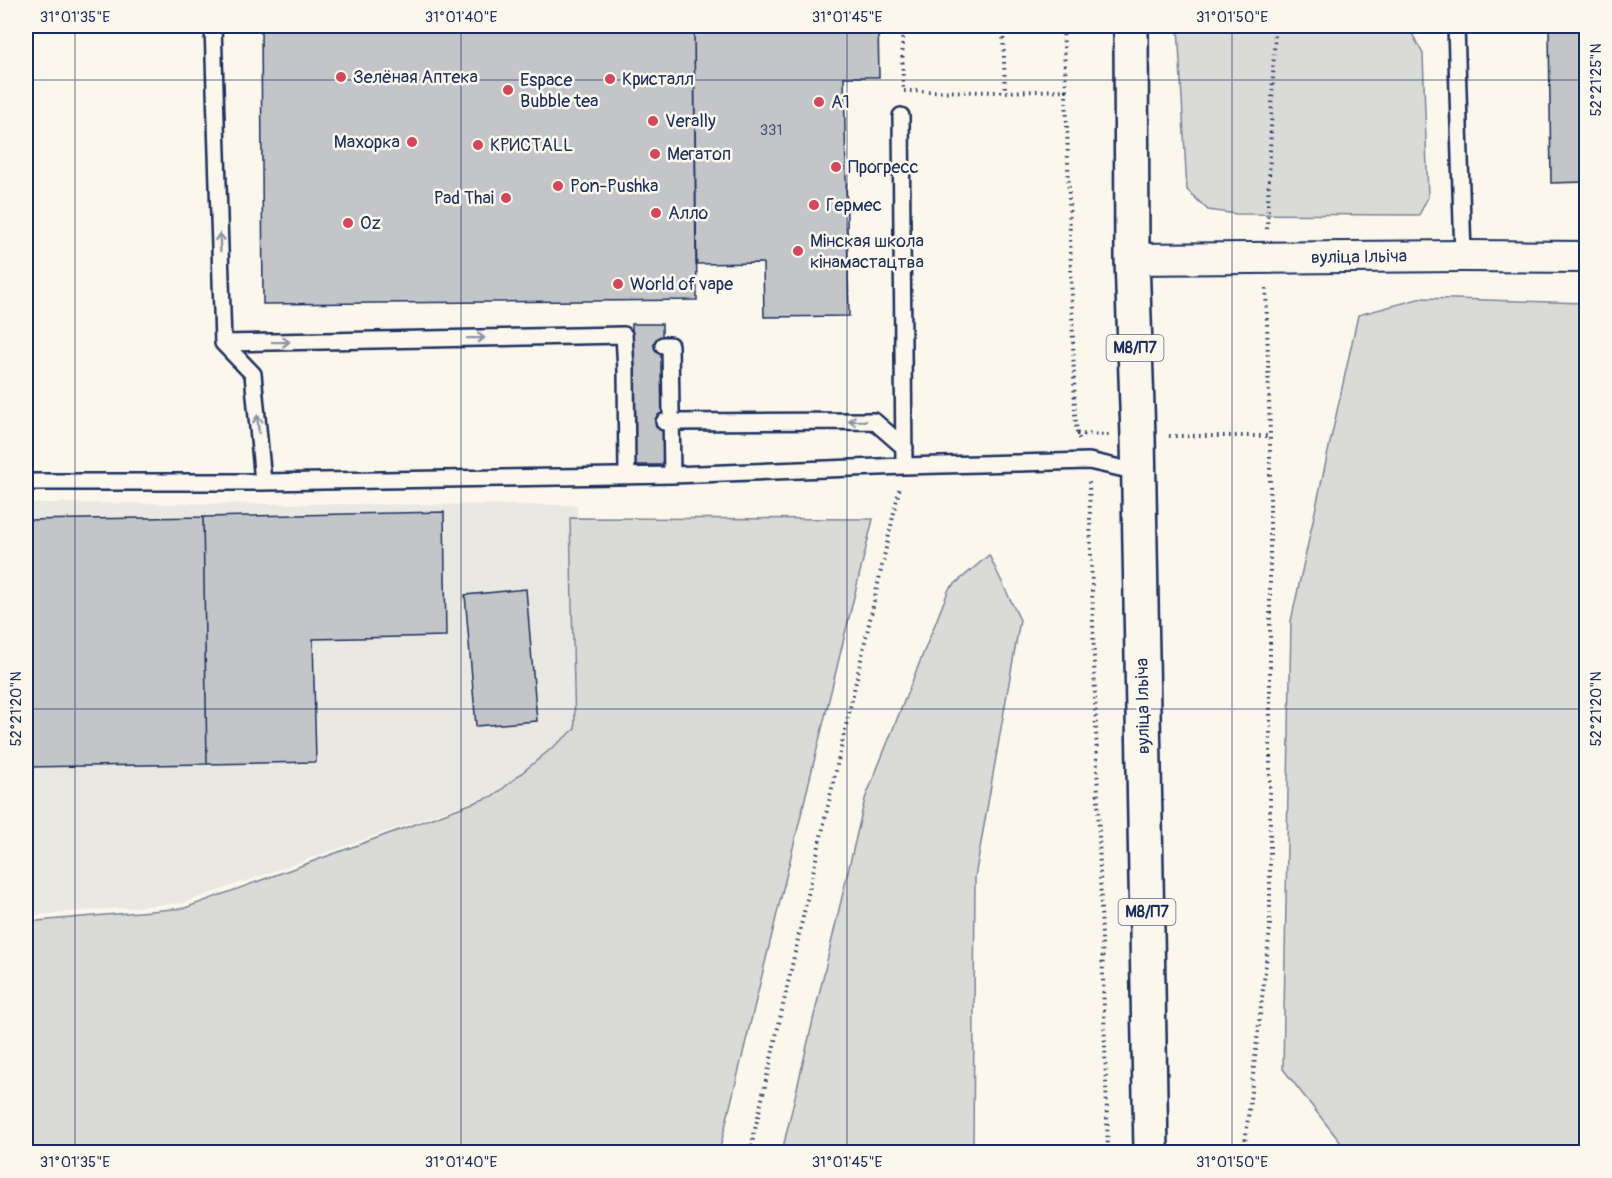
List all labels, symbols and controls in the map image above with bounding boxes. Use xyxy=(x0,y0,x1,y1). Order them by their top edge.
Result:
text: 31°01'35"E xyxy=(40,8,110,27)
text: 31°01'40"E xyxy=(425,8,498,27)
text: 31°01'45"E xyxy=(812,8,883,27)
text: 31°01'50"E xyxy=(1196,8,1268,27)
text: 52°21'25"N xyxy=(1587,43,1606,117)
place label: Зелёная Аптека xyxy=(353,66,478,89)
place label: Кристалл xyxy=(622,68,694,91)
place label: Espace Bubble tea xyxy=(520,69,598,113)
marker: Зелёная Аптека xyxy=(334,70,348,84)
marker: Кристалл xyxy=(603,72,617,86)
marker: Espace Bubble tea xyxy=(501,83,515,97)
place label: A1 xyxy=(831,91,850,114)
marker: A1 xyxy=(812,95,826,109)
place label: Verally xyxy=(665,110,716,133)
marker: Verally xyxy=(646,114,660,128)
house number: 331 xyxy=(760,121,782,140)
place label: Махорка xyxy=(334,131,400,154)
place label: КРИСТАLL xyxy=(490,134,573,157)
marker: Махорка xyxy=(405,135,419,149)
marker: КРИСТАLL xyxy=(471,138,485,152)
place label: Мегатоп xyxy=(667,143,731,166)
marker: Мегатоп xyxy=(648,147,662,161)
place label: Прогресс xyxy=(848,156,919,179)
marker: Прогресс xyxy=(829,160,843,174)
place label: Pon-Pushka xyxy=(570,175,658,198)
marker: Pon-Pushka xyxy=(551,179,565,193)
place label: Pad Thai xyxy=(434,187,494,210)
marker: Pad Thai xyxy=(499,191,513,205)
place label: Гермес xyxy=(826,194,882,217)
marker: Гермес xyxy=(807,198,821,212)
place label: Алло xyxy=(668,202,709,225)
marker: Алло xyxy=(649,206,663,220)
place label: Oz xyxy=(360,212,381,235)
marker: Oz xyxy=(341,216,355,230)
place label: Мінская школа кінамастацтва xyxy=(810,230,924,274)
one-way arrow xyxy=(214,232,225,252)
marker: Мінская школа кінамастацтва xyxy=(791,244,805,258)
street label: вуліца Ільіча xyxy=(1311,245,1407,269)
place label: World of vape xyxy=(630,273,733,296)
marker: World of vape xyxy=(611,277,625,291)
one-way arrow xyxy=(466,332,486,344)
road number: М8/П7 xyxy=(1106,335,1164,361)
one-way arrow xyxy=(271,336,291,348)
one-way arrow xyxy=(252,415,263,435)
one-way arrow xyxy=(847,415,867,427)
street label: вуліца Ільіча xyxy=(1131,658,1155,754)
text: 52°21'20"N xyxy=(7,671,26,747)
text: 52°21'20"N xyxy=(1587,671,1606,747)
road number: М8/П7 xyxy=(1118,899,1176,925)
text: 31°01'35"E xyxy=(40,1153,110,1172)
text: 31°01'40"E xyxy=(425,1153,498,1172)
text: 31°01'45"E xyxy=(812,1153,883,1172)
text: 31°01'50"E xyxy=(1196,1153,1268,1172)

